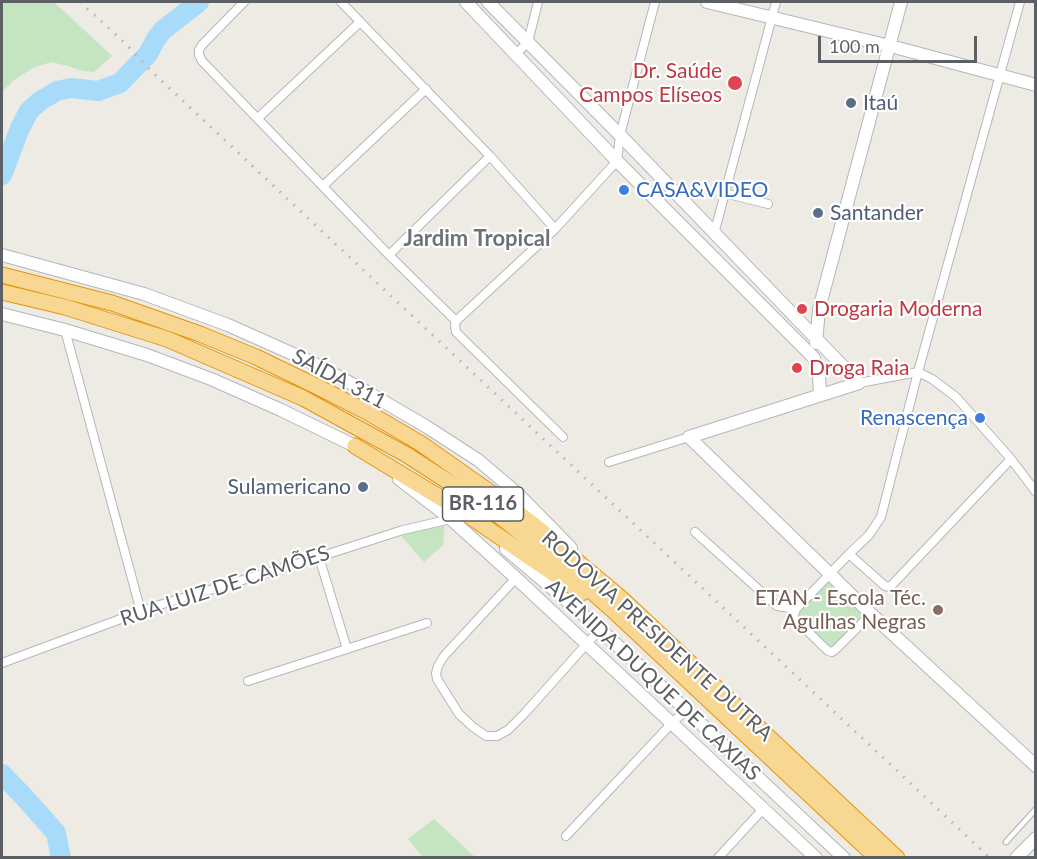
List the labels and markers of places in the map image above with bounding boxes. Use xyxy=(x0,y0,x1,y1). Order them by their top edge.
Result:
place label: Dr. Saúde Campos Elíseos xyxy=(579,58,722,108)
marker: Dr. Saúde Campos Elíseos xyxy=(726,74,744,92)
place label: Itaú xyxy=(863,90,898,116)
marker: Itaú xyxy=(844,96,858,110)
place label: CASA&VIDEO xyxy=(636,177,768,203)
marker: CASA&VIDEO xyxy=(617,183,631,197)
place label: Santander xyxy=(830,200,923,226)
marker: Santander xyxy=(811,206,825,220)
place label: Drogaria Moderna xyxy=(814,296,982,322)
marker: Drogaria Moderna xyxy=(795,302,809,316)
place label: Droga Raia xyxy=(809,355,909,381)
marker: Droga Raia xyxy=(790,361,804,375)
place label: Renascença xyxy=(860,405,968,431)
marker: Renascença xyxy=(973,411,987,425)
place label: Sulamericano xyxy=(228,474,351,500)
marker: Sulamericano xyxy=(356,480,370,494)
place label: ETAN - Escola Téc. Agulhas Negras xyxy=(755,585,926,635)
marker: ETAN - Escola Téc. Agulhas Negras xyxy=(931,603,945,617)

